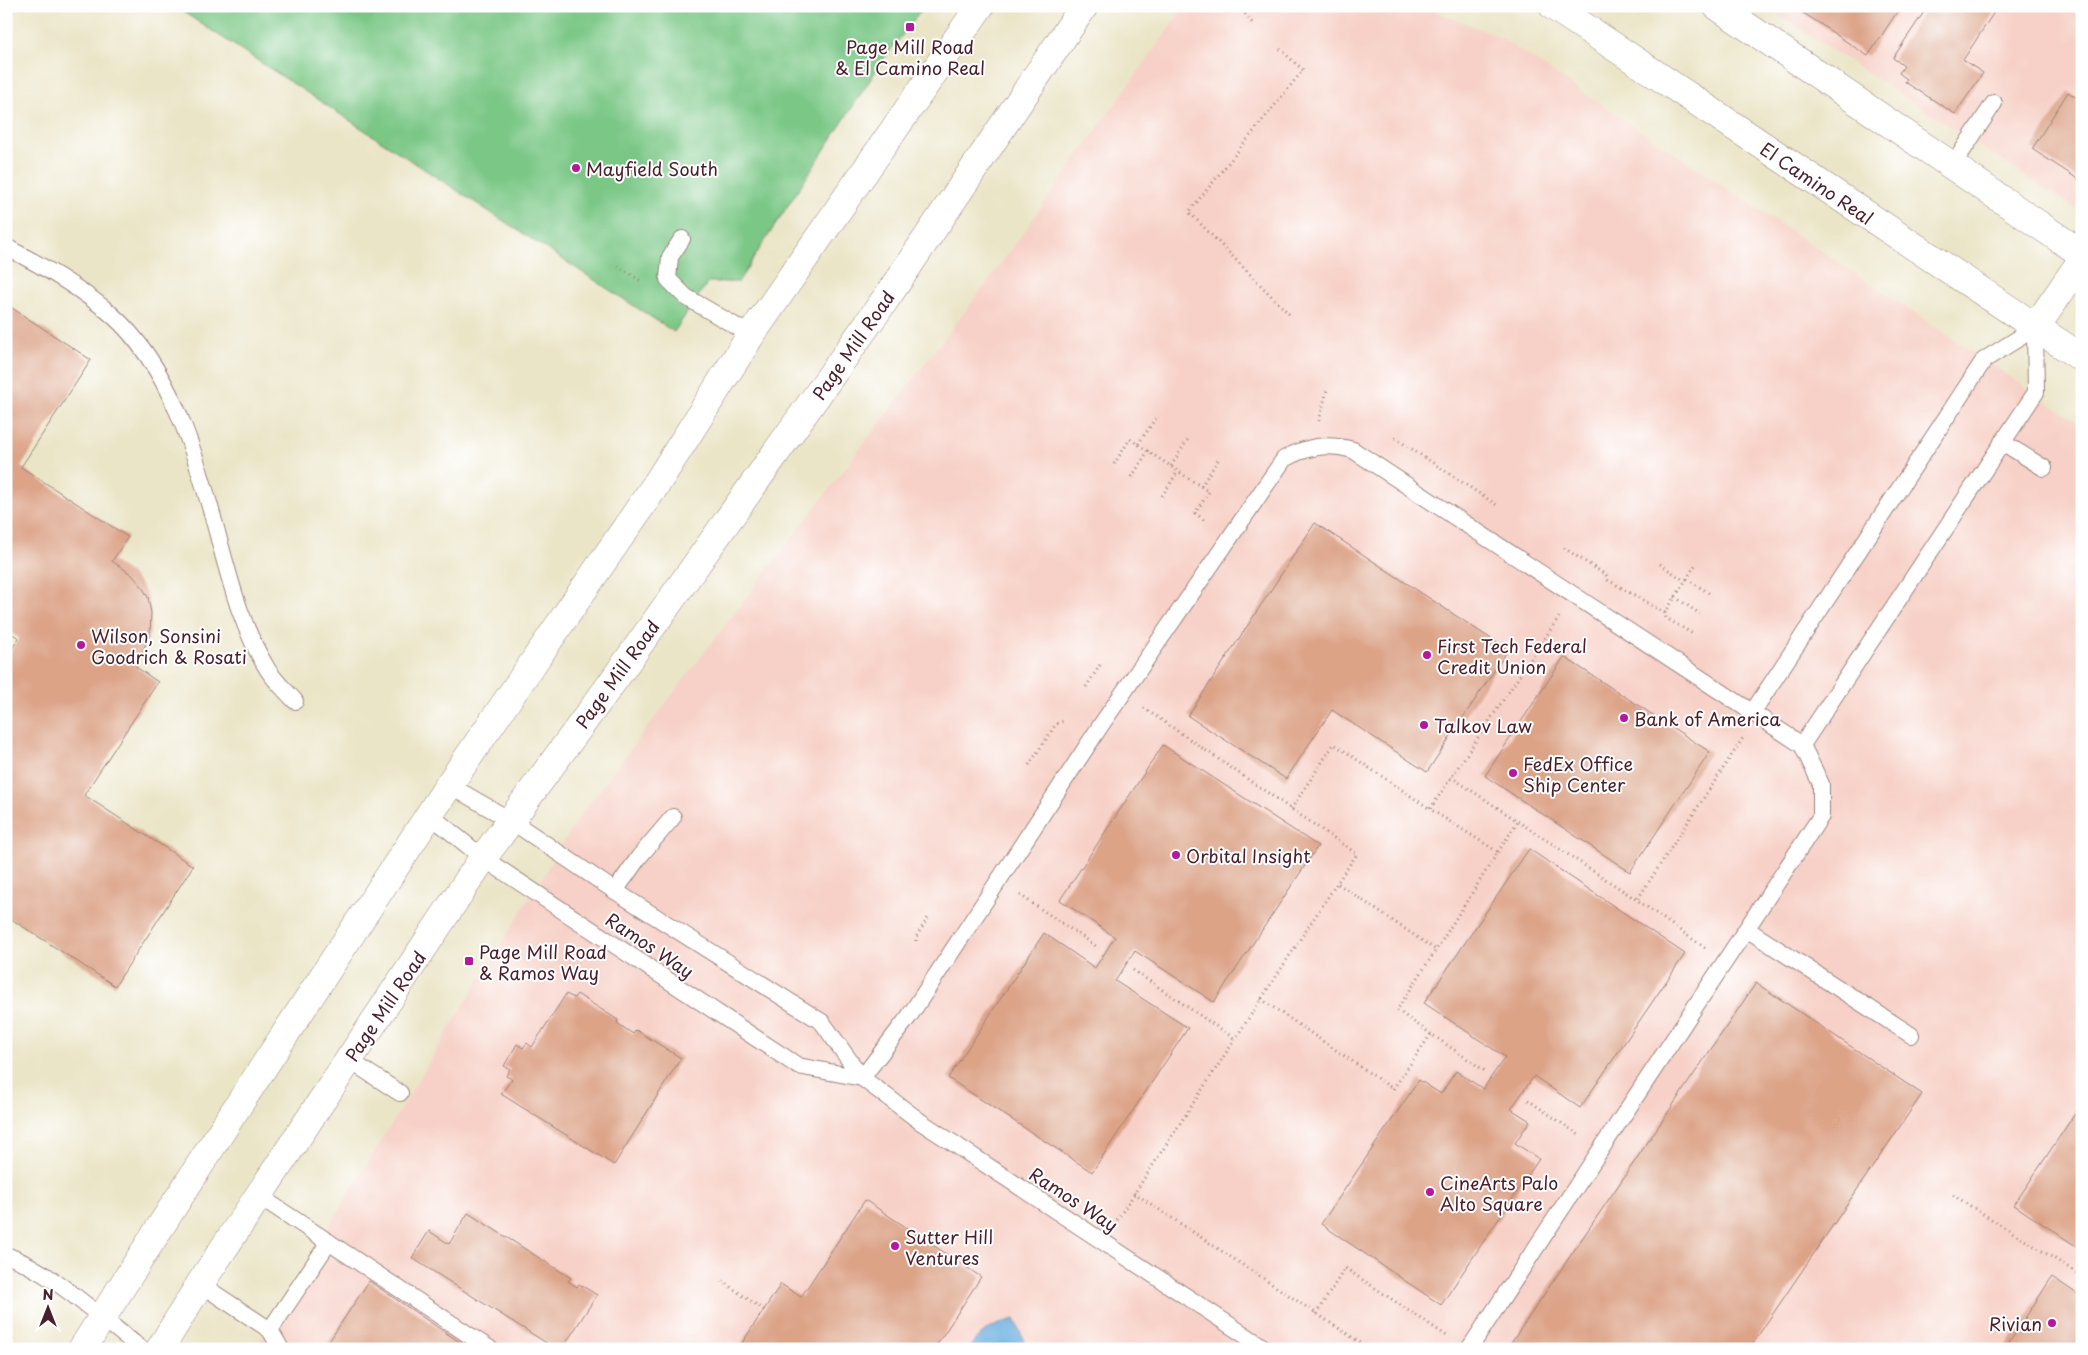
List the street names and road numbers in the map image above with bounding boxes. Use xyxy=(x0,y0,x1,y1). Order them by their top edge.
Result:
street label: El Camino Real xyxy=(1755,135,1879,231)
street label: Page Mill Road xyxy=(805,285,901,405)
street label: Page Mill Road xyxy=(568,614,666,734)
street label: Ramos Way xyxy=(600,906,700,984)
street label: Page Mill Road xyxy=(338,945,432,1067)
street label: Ramos Way xyxy=(1024,1160,1124,1238)

